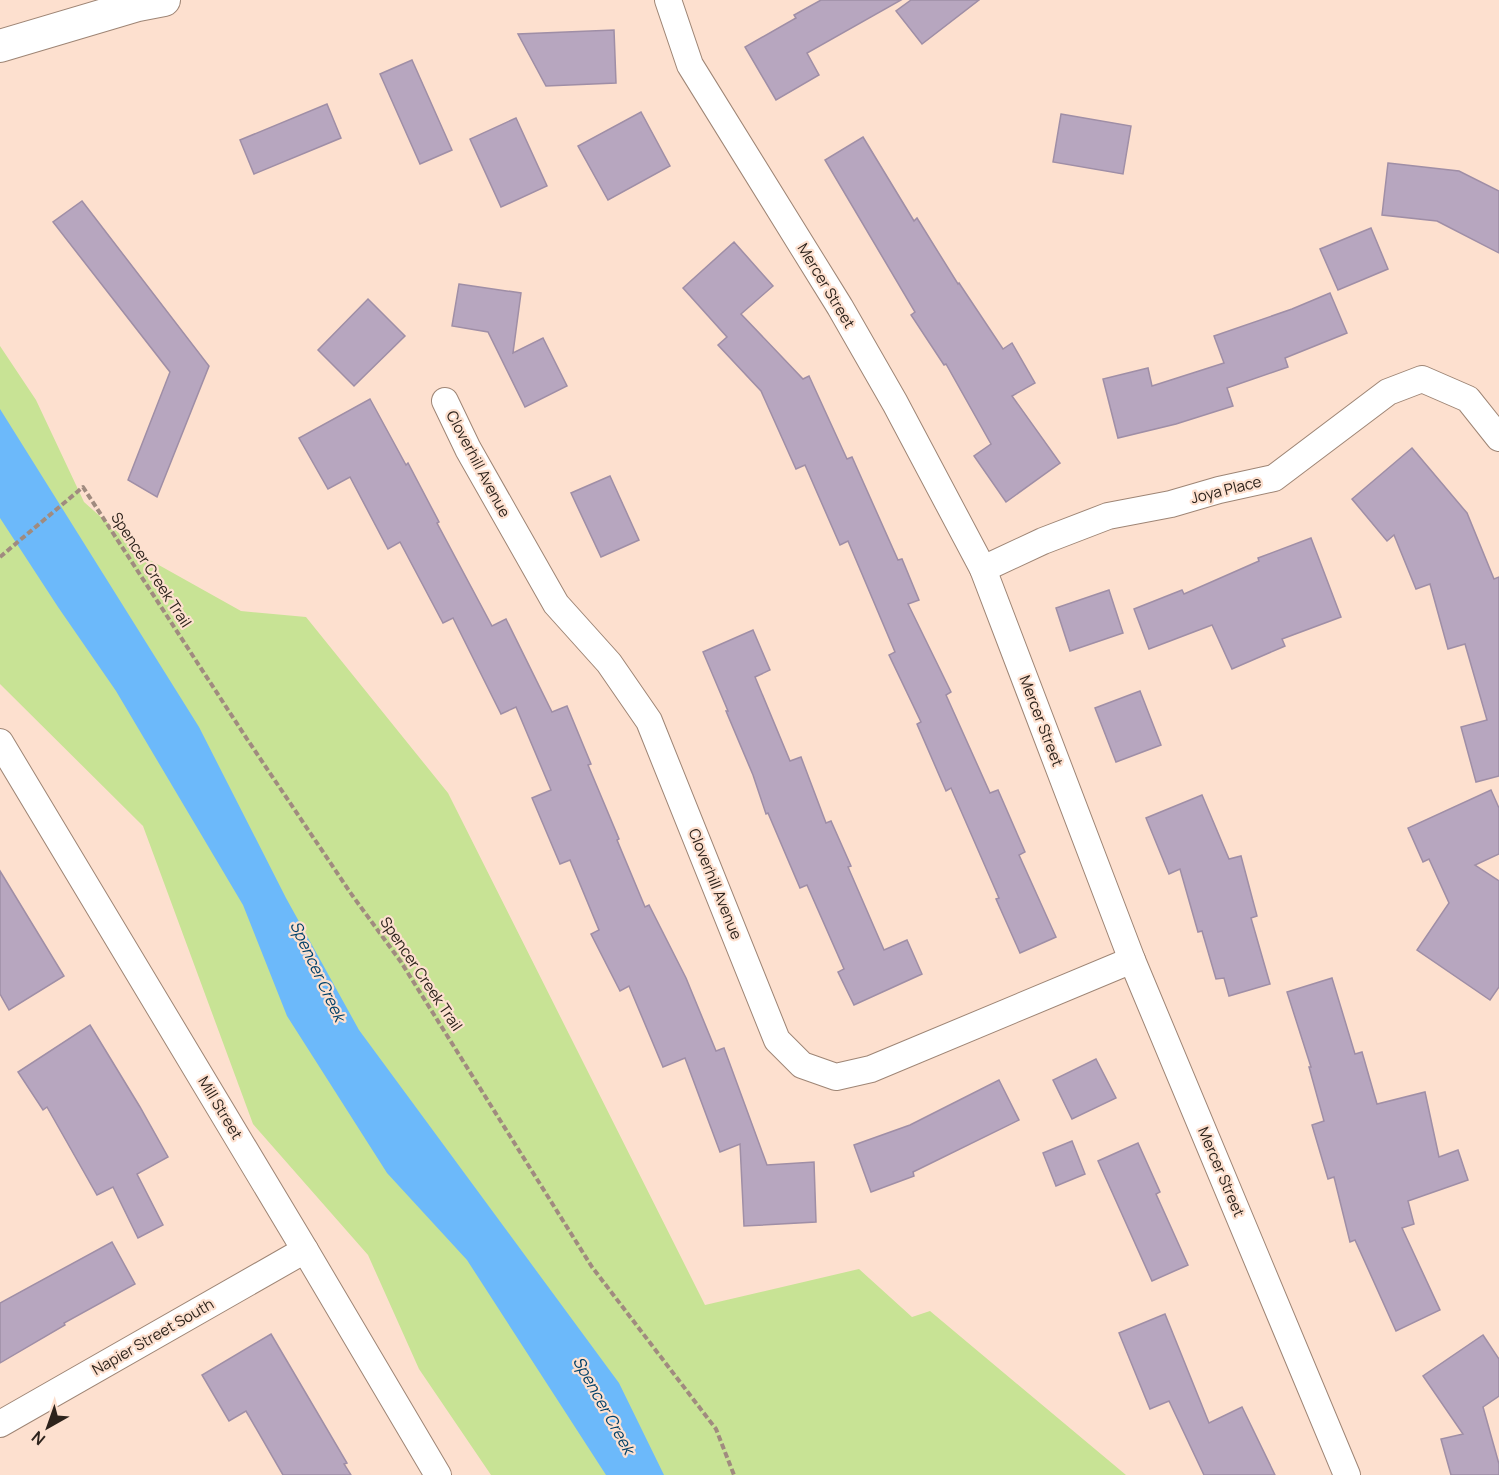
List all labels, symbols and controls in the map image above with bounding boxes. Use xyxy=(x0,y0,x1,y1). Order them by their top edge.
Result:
street label: Mercer Street xyxy=(793,239,860,332)
street label: Cloverhill Avenue xyxy=(441,407,516,521)
street label: Joya Place xyxy=(1188,471,1264,508)
street label: Spencer Creek Trail xyxy=(106,508,197,631)
street label: Mercer Street xyxy=(1014,672,1068,769)
street label: Cloverhill Avenue xyxy=(684,825,747,943)
street label: Spencer Creek Trail xyxy=(375,913,467,1035)
water label: Spencer Creek xyxy=(285,917,352,1027)
street label: Mill Street xyxy=(193,1072,247,1143)
street label: Mercer Street xyxy=(1193,1124,1250,1220)
street label: Napier Street South xyxy=(88,1293,217,1380)
water label: Spencer Creek xyxy=(568,1352,641,1460)
north arrow xyxy=(18,1397,78,1457)
text: N xyxy=(27,1426,50,1451)

